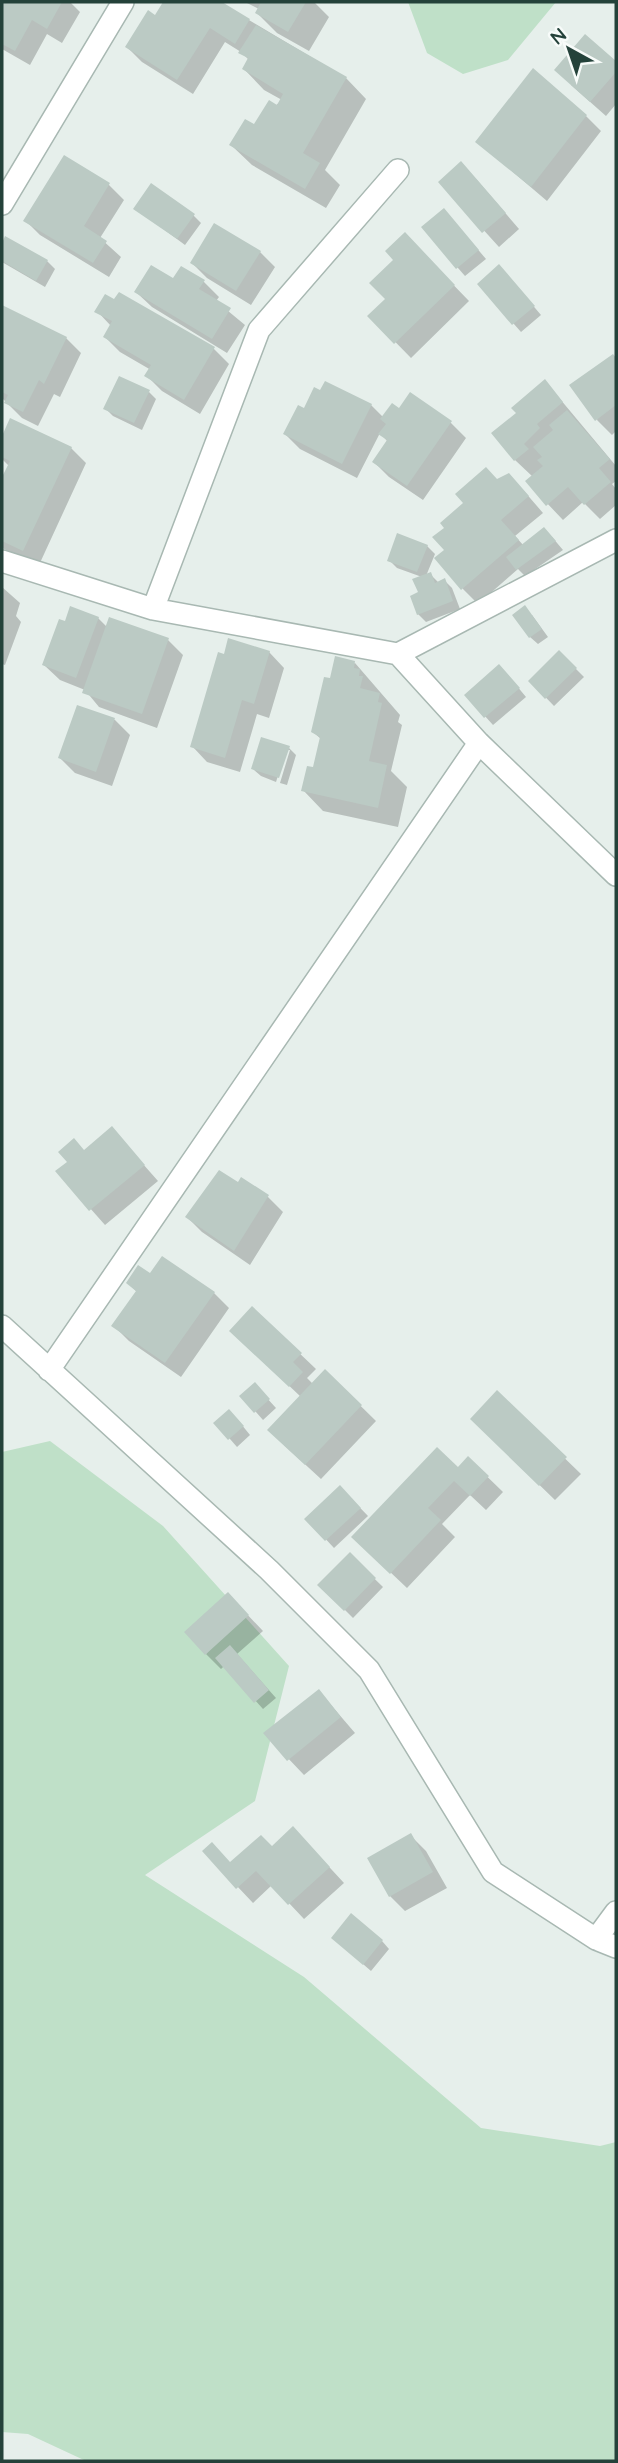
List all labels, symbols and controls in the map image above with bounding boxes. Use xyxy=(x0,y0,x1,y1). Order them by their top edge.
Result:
north arrow xyxy=(534,14,604,84)
text: N xyxy=(545,22,571,50)

